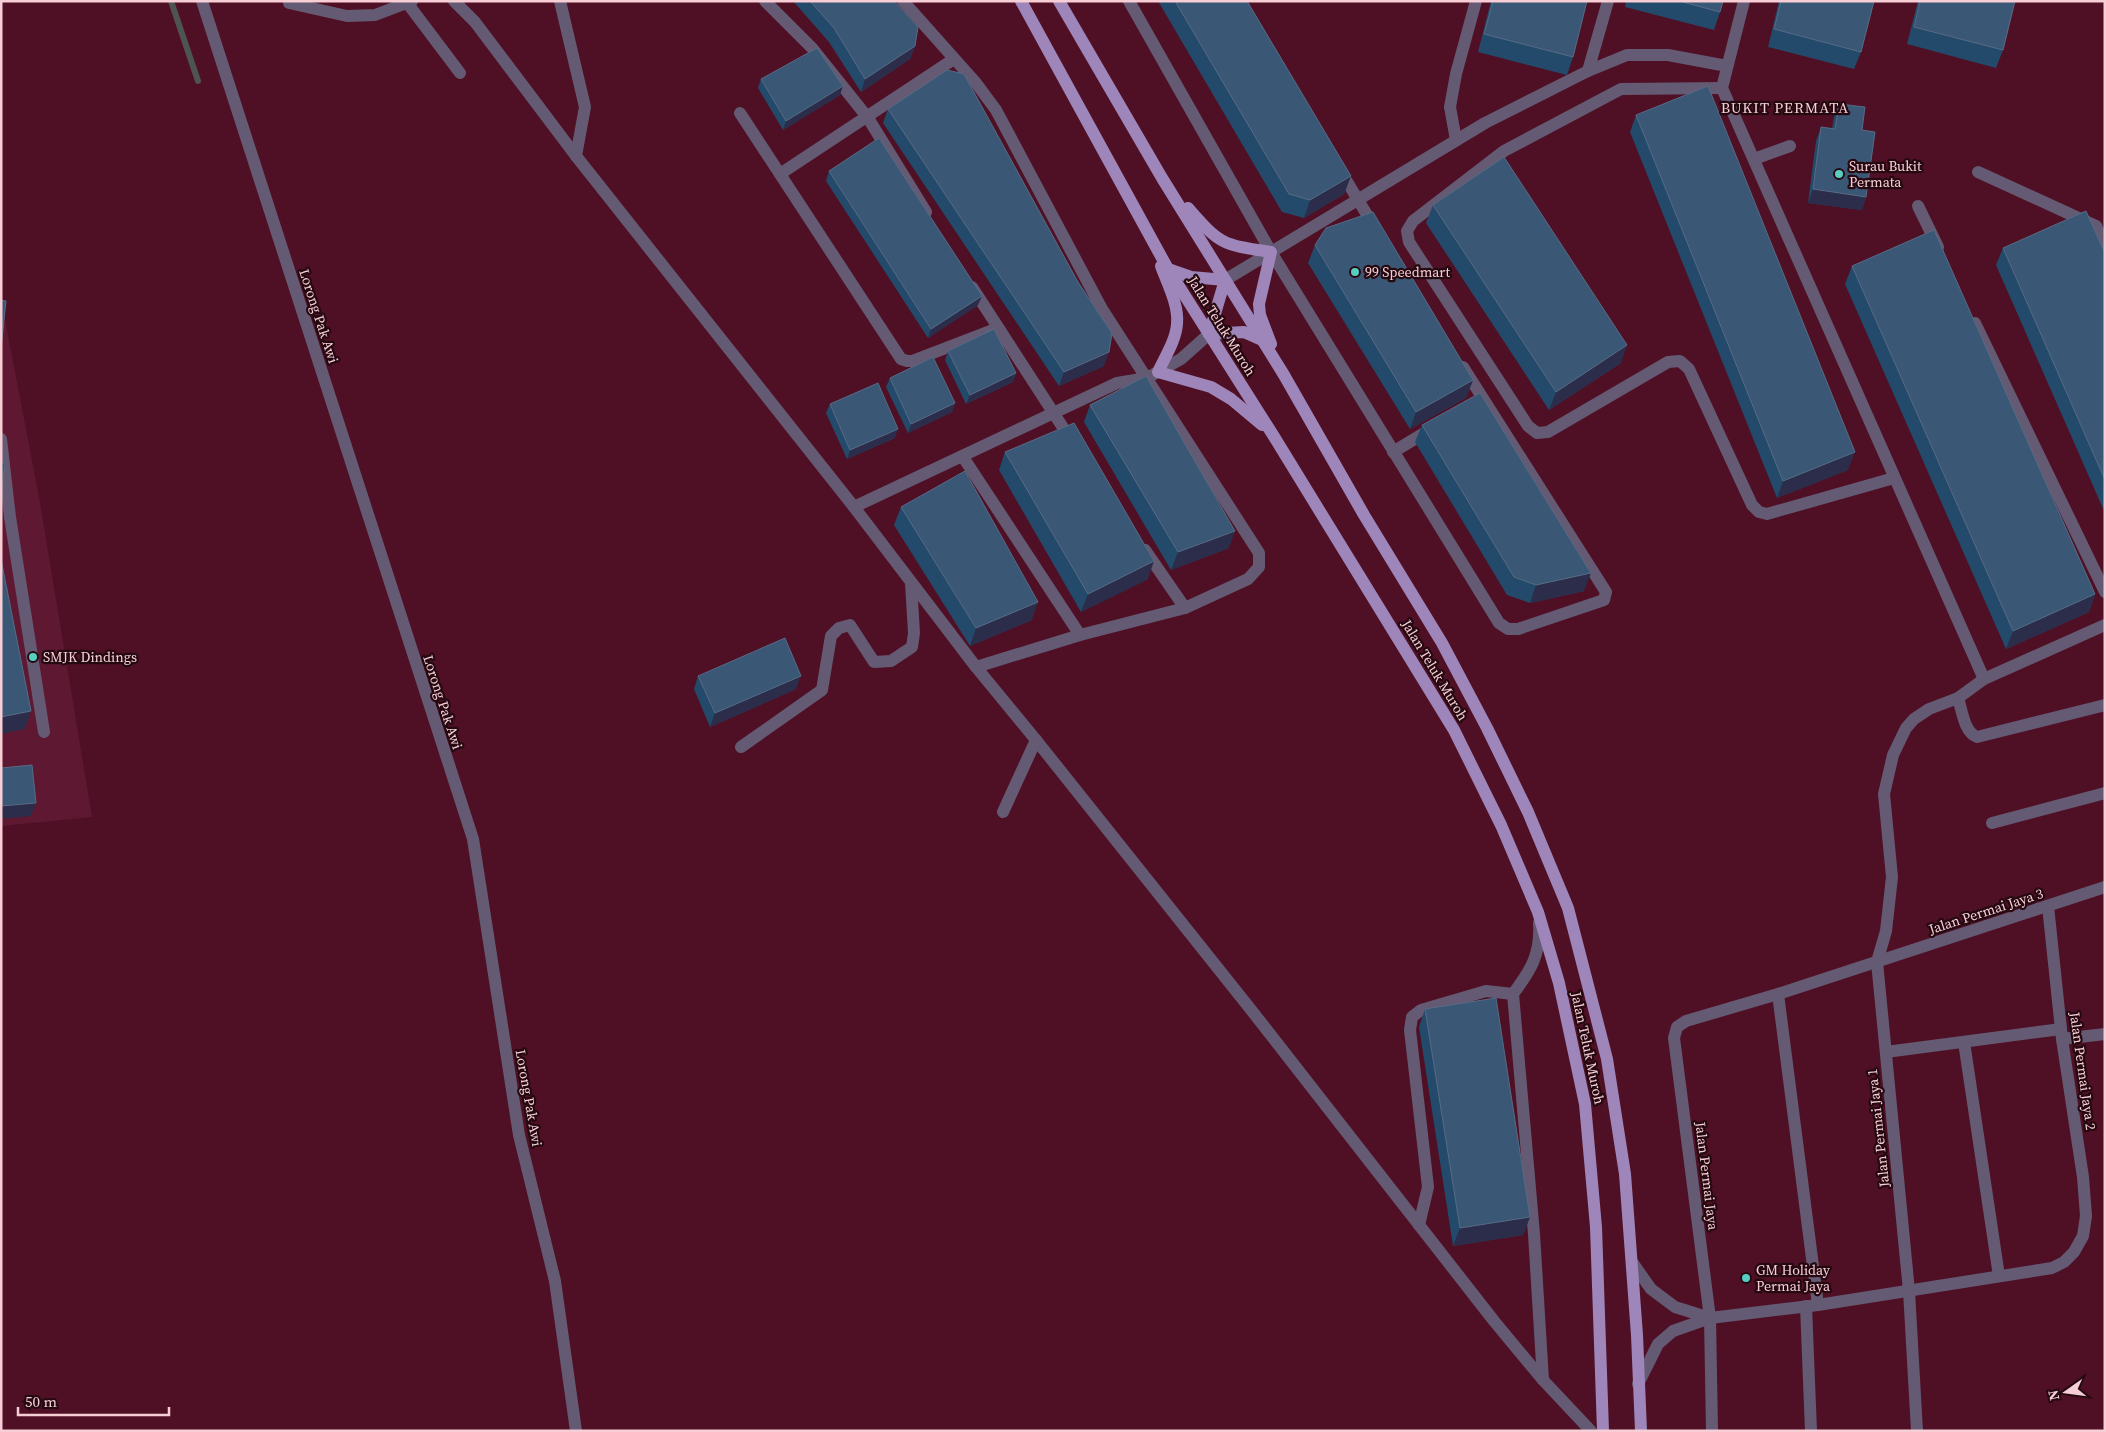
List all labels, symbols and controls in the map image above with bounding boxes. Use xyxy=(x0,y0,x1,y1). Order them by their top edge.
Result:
district label: BUKIT PERMATA xyxy=(1721,97,1849,118)
place label: Surau Bukit Permata xyxy=(1849,156,1922,192)
marker: Surau Bukit Permata xyxy=(1833,168,1845,180)
place label: 99 Speedmart xyxy=(1365,262,1451,282)
street label: Lorong Pak Awi xyxy=(294,266,344,366)
marker: 99 Speedmart xyxy=(1349,266,1361,278)
street label: Jalan Teluk Muroh xyxy=(1183,271,1261,380)
street label: Jalan Teluk Muroh xyxy=(1396,615,1473,724)
place label: SMJK Dindings xyxy=(43,647,137,667)
marker: SMJK Dindings xyxy=(27,651,39,663)
street label: Lorong Pak Awi xyxy=(418,652,468,752)
street label: Jalan Permai Jaya 3 xyxy=(1925,883,2046,939)
street label: Jalan Teluk Muroh xyxy=(1566,989,1610,1106)
street label: Jalan Permai Jaya 2 xyxy=(2065,1010,2101,1131)
street label: Lorong Pak Awi xyxy=(511,1048,547,1148)
street label: Jalan Permai Jaya 1 xyxy=(1862,1068,1894,1189)
street label: Jalan Permai Jaya xyxy=(1690,1120,1724,1232)
place label: GM Holiday Permai Jaya xyxy=(1756,1260,1831,1296)
marker: GM Holiday Permai Jaya xyxy=(1740,1272,1752,1284)
north arrow xyxy=(2041,1367,2091,1417)
scale bar xyxy=(18,1384,169,1416)
text: N xyxy=(2042,1388,2064,1403)
text: 50 m xyxy=(25,1391,57,1412)

